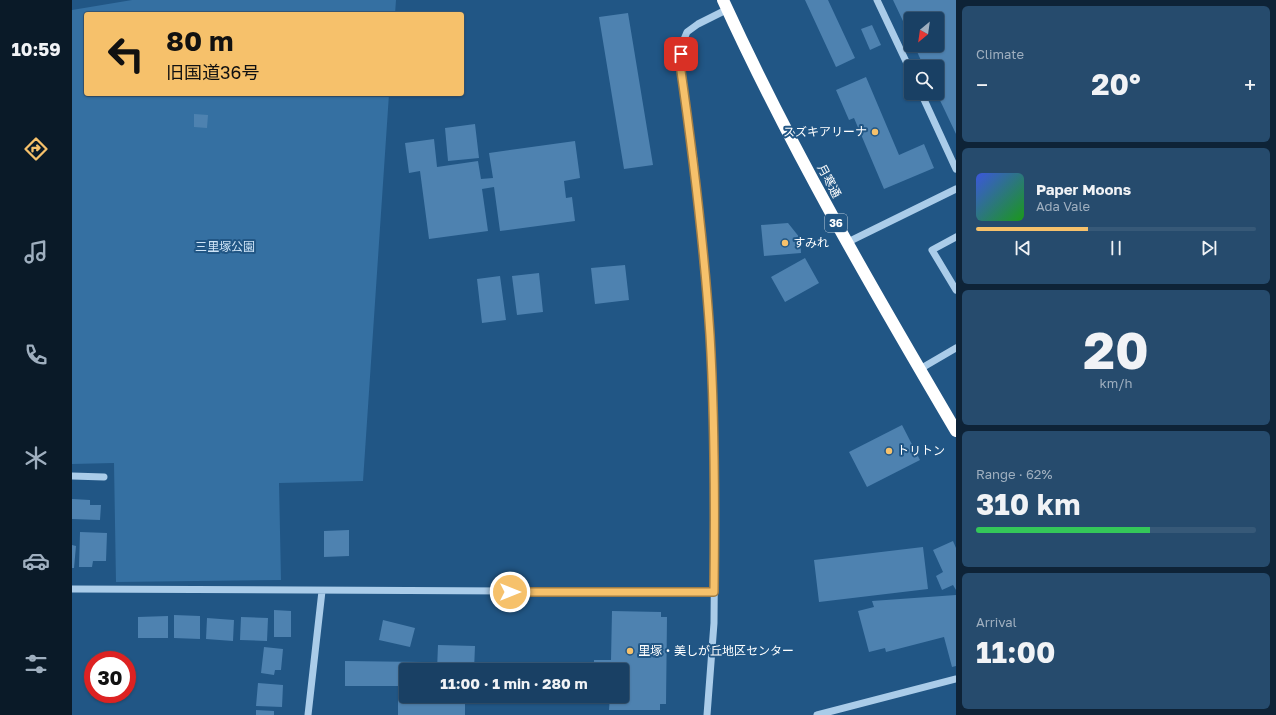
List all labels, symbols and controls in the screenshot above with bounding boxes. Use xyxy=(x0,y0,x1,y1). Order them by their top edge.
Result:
north arrow xyxy=(904,12,944,52)
map controls xyxy=(904,12,944,100)
text: 80 m xyxy=(166,24,234,57)
icon: left xyxy=(100,28,152,80)
pin xyxy=(664,37,698,71)
text: 10:59 xyxy=(11,38,61,60)
icon: arrive xyxy=(670,43,692,65)
text: Climate xyxy=(976,46,1024,62)
button: search xyxy=(904,60,944,100)
text: 旧国道36号 xyxy=(166,61,259,83)
text: 20° xyxy=(1091,66,1141,102)
text: − xyxy=(976,71,988,98)
text: + xyxy=(1244,71,1256,98)
place label: スズキアリーナ xyxy=(783,124,867,139)
marker: スズキアリーナ xyxy=(870,127,880,137)
icon: directions xyxy=(22,135,50,163)
street label: 月寒通 xyxy=(814,161,845,200)
text: Paper Moons xyxy=(1036,180,1131,198)
text: Ada Vale xyxy=(1036,198,1090,214)
road number: 36 xyxy=(825,214,847,232)
place label: すみれ xyxy=(793,235,829,250)
icon: previous xyxy=(1012,237,1034,259)
icon: pause xyxy=(1105,237,1127,259)
icon: next xyxy=(1198,237,1220,259)
icon: music xyxy=(22,238,50,266)
marker: すみれ xyxy=(780,238,790,248)
park label: 三里塚公園 xyxy=(195,239,255,254)
text: 20 xyxy=(1083,318,1149,380)
icon: phone xyxy=(22,341,50,369)
text: km/h xyxy=(1099,375,1133,391)
place label: トリトン xyxy=(897,443,945,458)
icon: climate xyxy=(22,444,50,472)
marker: トリトン xyxy=(884,446,894,456)
text: Range · 62% xyxy=(976,466,1052,482)
text: 310 km xyxy=(976,486,1080,522)
icon: car xyxy=(22,547,50,575)
position arrow xyxy=(489,571,531,613)
text: Arrival xyxy=(976,614,1017,630)
text: 11:00 xyxy=(976,634,1056,670)
place label: 里塚・美しが丘地区センター xyxy=(638,643,794,658)
marker: 里塚・美しが丘地区センター xyxy=(625,646,635,656)
icon: filters xyxy=(22,650,50,678)
speed limit sign: 30 xyxy=(84,651,136,703)
text: 11:00 · 1 min · 280 m xyxy=(440,674,588,692)

